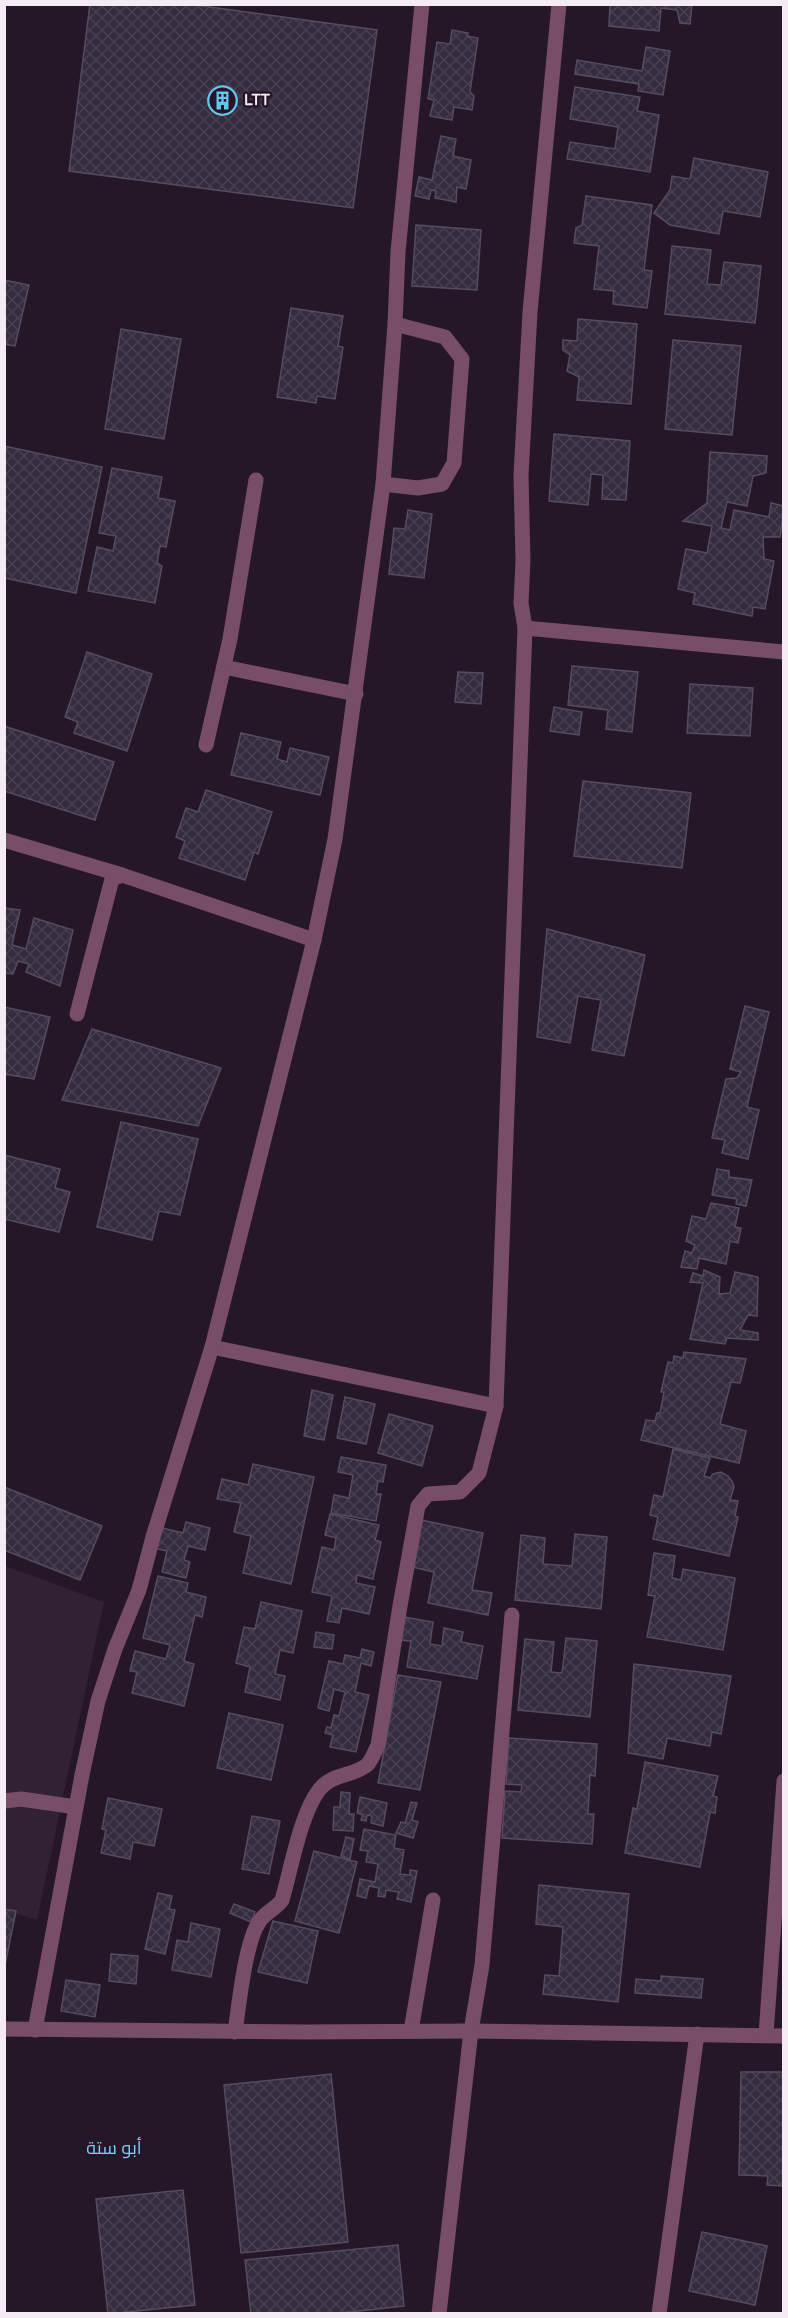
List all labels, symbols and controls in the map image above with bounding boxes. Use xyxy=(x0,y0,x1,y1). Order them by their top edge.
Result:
building icon: LTT xyxy=(207,84,239,116)
place label: LTT xyxy=(244,91,271,109)
district label: أبو ستة xyxy=(86,2137,142,2159)

